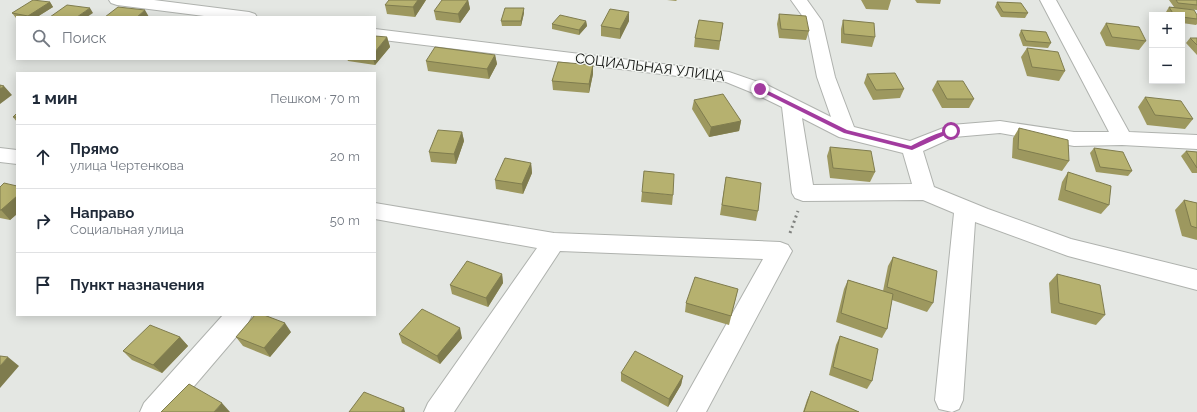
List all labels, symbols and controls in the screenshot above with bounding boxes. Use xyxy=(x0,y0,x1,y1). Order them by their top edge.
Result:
map controls xyxy=(1149,12,1185,84)
button: + xyxy=(1149,12,1185,48)
search box xyxy=(16,16,376,60)
icon: search xyxy=(30,27,52,49)
text: Поиск xyxy=(62,29,107,47)
button: − xyxy=(1149,48,1185,84)
street label: СОЦИАЛЬНАЯ УЛИЦА xyxy=(574,50,726,84)
route end xyxy=(751,80,769,98)
text: 1 мин xyxy=(32,88,78,108)
text: Пешком · 70 m xyxy=(270,91,360,106)
route start xyxy=(942,122,960,140)
text: Прямо xyxy=(70,140,119,158)
icon: ahead xyxy=(32,146,54,168)
text: 20 m xyxy=(330,149,360,164)
text: улица Чертенкова xyxy=(70,158,184,173)
text: Направо xyxy=(70,204,134,222)
icon: right xyxy=(32,210,54,232)
text: 50 m xyxy=(330,213,360,228)
text: Социальная улица xyxy=(70,222,184,237)
icon: arrive xyxy=(32,274,54,296)
text: Пункт назначения xyxy=(70,276,204,294)

